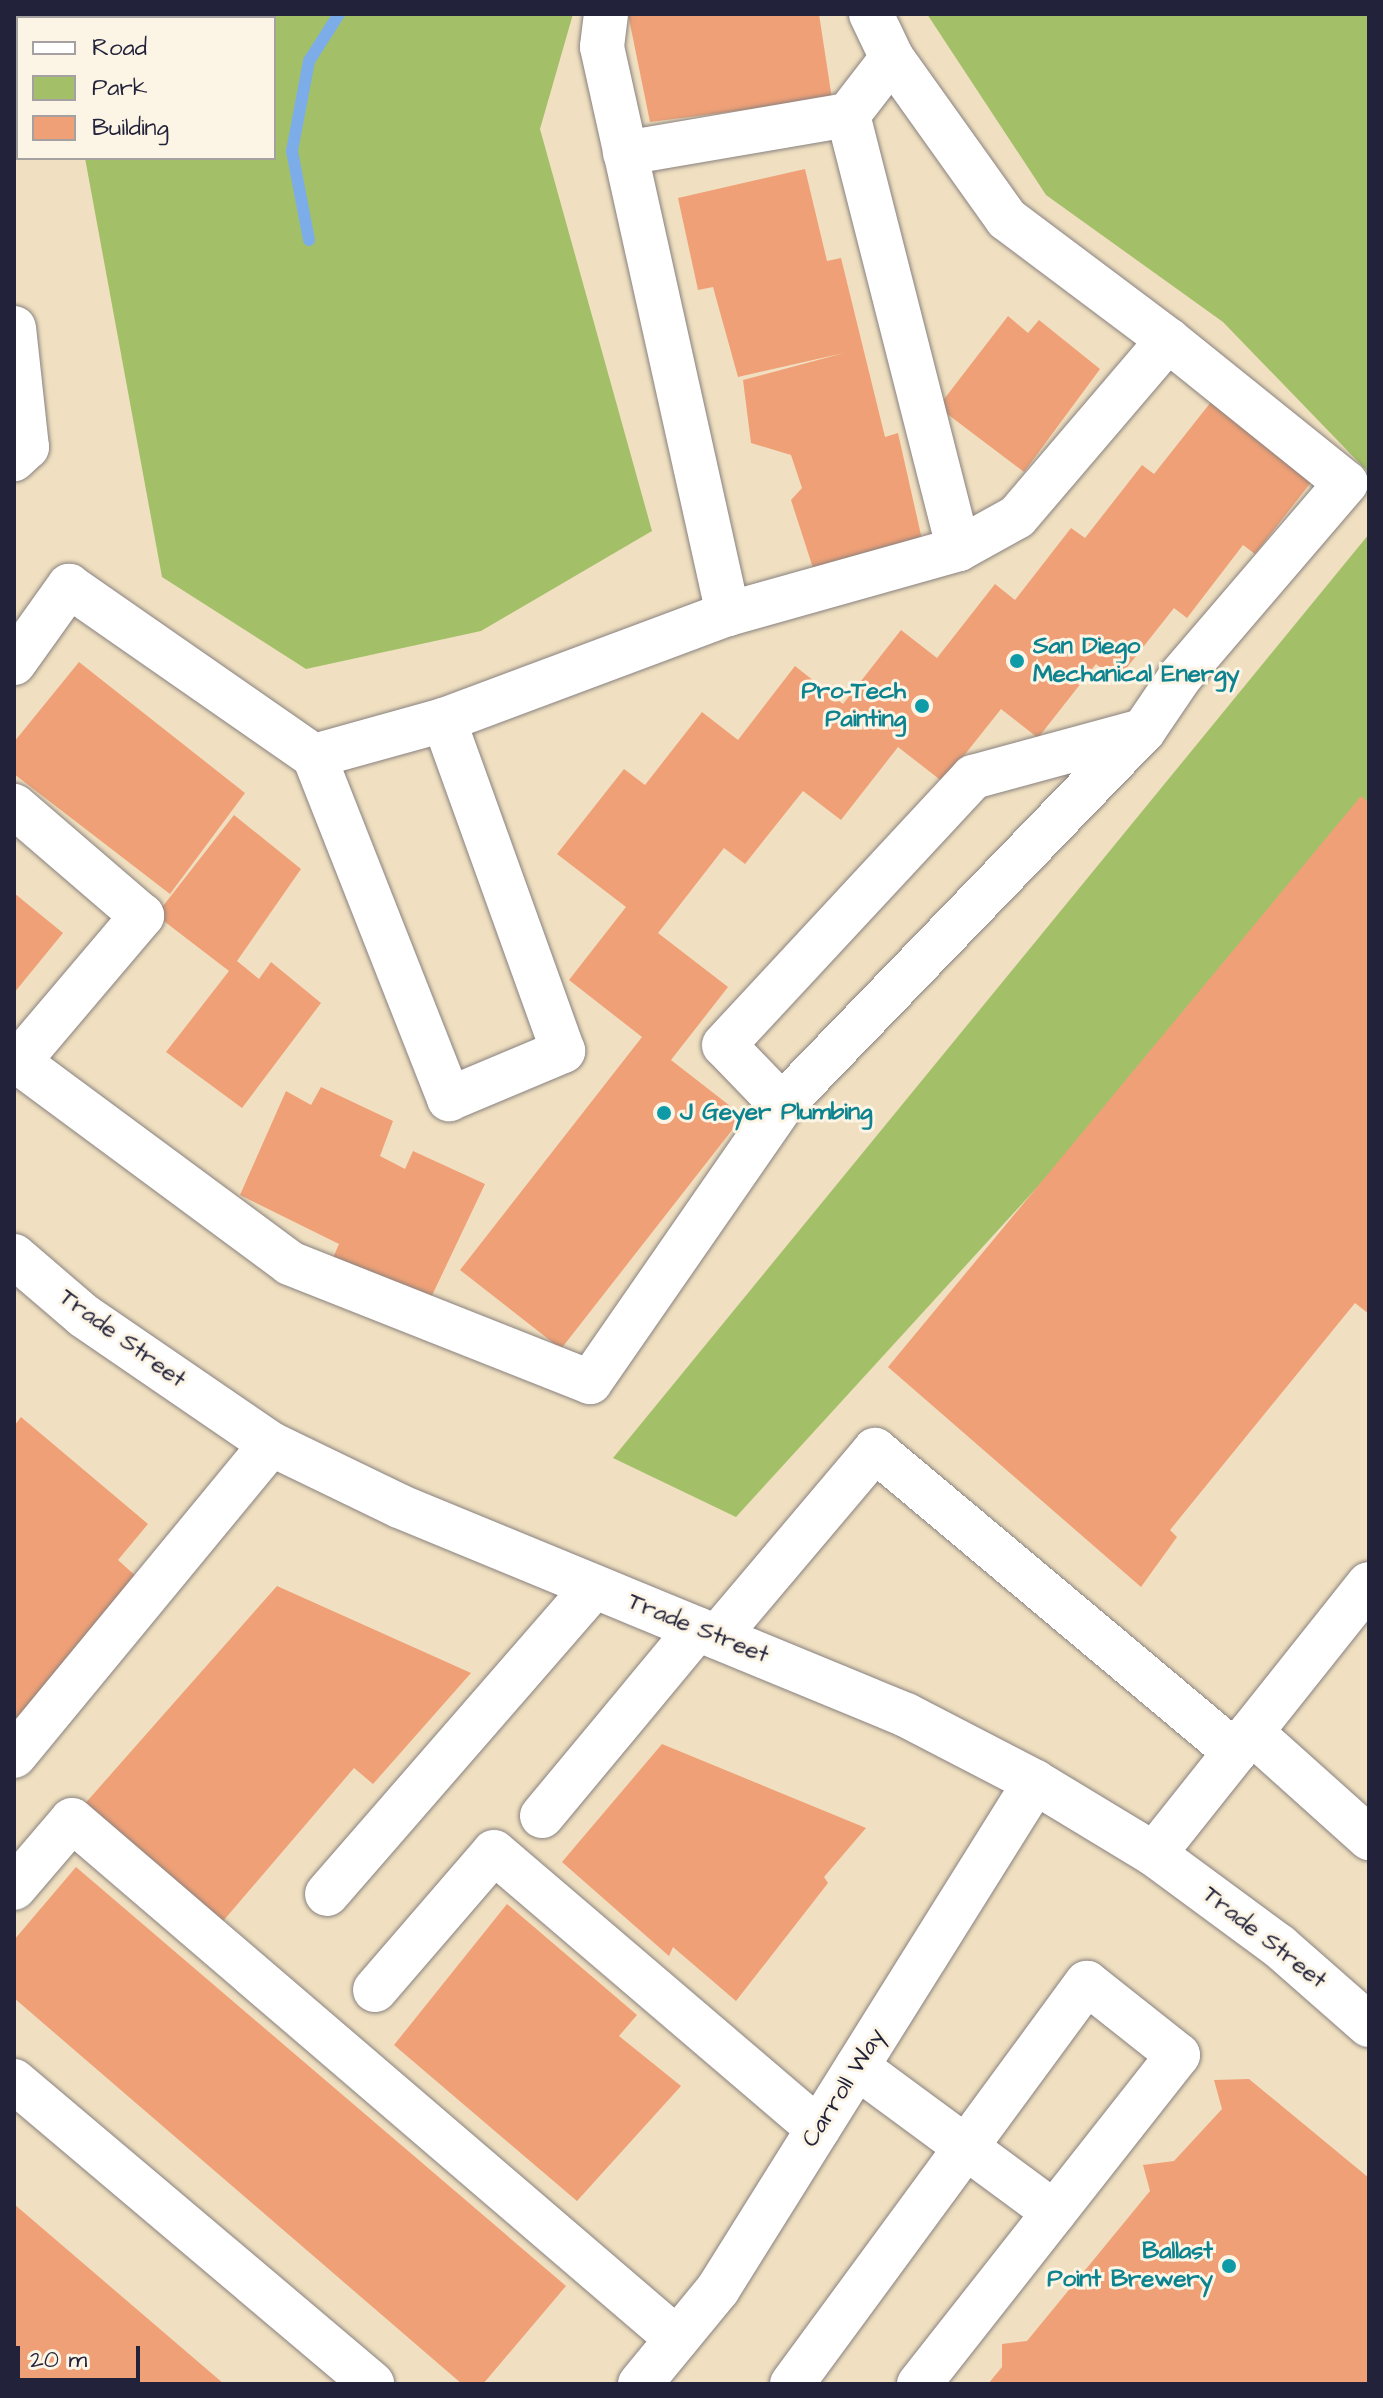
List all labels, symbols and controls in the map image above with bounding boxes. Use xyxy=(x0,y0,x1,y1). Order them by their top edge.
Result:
legend xyxy=(16,16,276,160)
text: Road xyxy=(92,31,147,65)
text: Park xyxy=(92,71,148,105)
text: Building xyxy=(92,111,169,145)
place label: San Diego Mechanical Energy xyxy=(1033,633,1240,689)
marker: San Diego Mechanical Energy xyxy=(1008,652,1026,670)
place label: Pro-Tech Painting xyxy=(801,678,906,734)
marker: Pro-Tech Painting xyxy=(913,697,931,715)
place label: J Geyer Plumbing xyxy=(680,1099,872,1127)
marker: J Geyer Plumbing xyxy=(655,1104,673,1122)
street label: Trade Street xyxy=(53,1283,191,1395)
street label: Trade Street xyxy=(623,1588,773,1670)
street label: Trade Street xyxy=(1196,1881,1332,1995)
street label: Carroll Way xyxy=(796,2023,892,2153)
place label: Ballast Point Brewery xyxy=(1047,2238,1213,2294)
marker: Ballast Point Brewery xyxy=(1220,2257,1238,2275)
scale bar xyxy=(20,2330,144,2380)
text: 20 m xyxy=(30,2343,87,2377)

